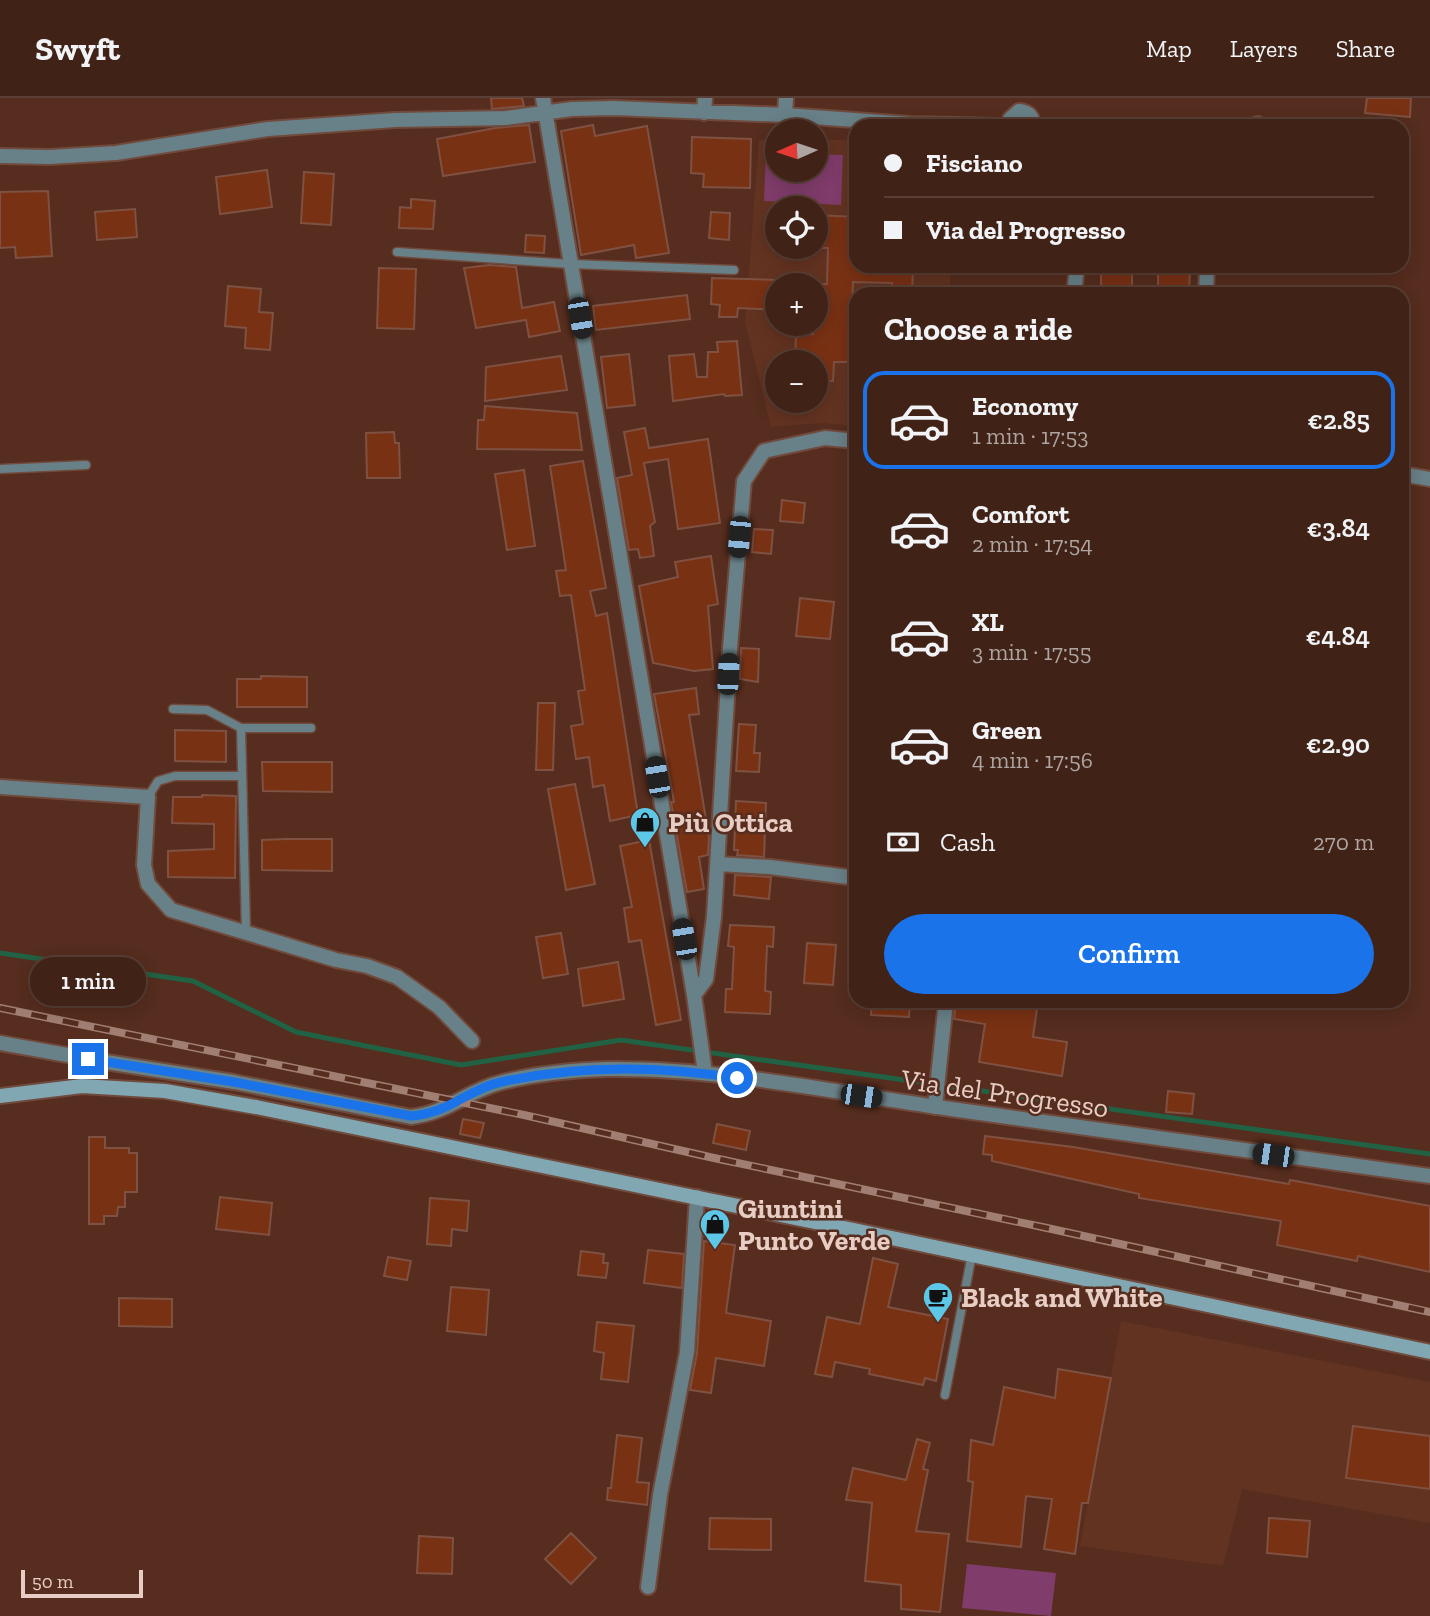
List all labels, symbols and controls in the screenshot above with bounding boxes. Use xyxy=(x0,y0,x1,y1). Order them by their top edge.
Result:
text: Swyft xyxy=(35,29,120,68)
text: Map xyxy=(1146,34,1192,63)
text: Layers xyxy=(1230,34,1298,63)
text: Share xyxy=(1336,34,1395,63)
north arrow xyxy=(765,119,828,182)
map controls xyxy=(765,119,828,413)
text: Fisciano xyxy=(926,147,1023,179)
button: locate xyxy=(765,196,828,259)
text: Via del Progresso xyxy=(926,214,1125,246)
button: + xyxy=(765,273,828,336)
car xyxy=(567,295,594,341)
text: Choose a ride xyxy=(884,310,1072,348)
button: − xyxy=(765,350,828,413)
icon: car xyxy=(888,389,951,452)
text: Economy xyxy=(972,390,1078,422)
text: €2.85 xyxy=(1307,404,1370,436)
text: 1 min · 17:53 xyxy=(972,422,1089,450)
icon: car xyxy=(888,497,951,560)
text: Comfort xyxy=(972,498,1069,530)
text: €3.84 xyxy=(1307,512,1370,544)
car xyxy=(727,515,752,559)
text: 2 min · 17:54 xyxy=(972,530,1093,558)
icon: car xyxy=(888,605,951,668)
text: XL xyxy=(972,606,1004,638)
text: €4.84 xyxy=(1306,620,1370,652)
text: 3 min · 17:55 xyxy=(972,638,1091,666)
car xyxy=(717,652,740,696)
icon: car xyxy=(888,713,951,776)
text: Green xyxy=(972,714,1042,746)
text: €2.90 xyxy=(1306,728,1370,760)
text: 4 min · 17:56 xyxy=(972,746,1093,774)
car xyxy=(644,754,671,800)
shop icon: Più Ottica xyxy=(628,805,662,849)
place label: Più Ottica xyxy=(668,806,793,839)
icon: cash xyxy=(884,823,922,861)
text: Cash xyxy=(940,826,995,858)
text: 270 m xyxy=(1313,828,1374,856)
button: Confirm xyxy=(884,914,1374,994)
car xyxy=(671,916,698,962)
callout: 1 min xyxy=(30,958,146,1006)
text: 1 min xyxy=(61,967,115,995)
route end xyxy=(72,1043,104,1075)
route start xyxy=(721,1062,753,1094)
street label: Via del Progresso xyxy=(898,1062,1111,1124)
car xyxy=(839,1083,884,1109)
car xyxy=(1251,1142,1296,1168)
place label: Giuntini Punto Verde xyxy=(738,1192,890,1257)
shop icon: Giuntini Punto Verde xyxy=(698,1207,732,1251)
cafe icon: Black and White xyxy=(921,1280,955,1324)
place label: Black and White xyxy=(961,1281,1163,1314)
scale bar xyxy=(21,1567,144,1599)
text: 50 m xyxy=(32,1570,73,1593)

